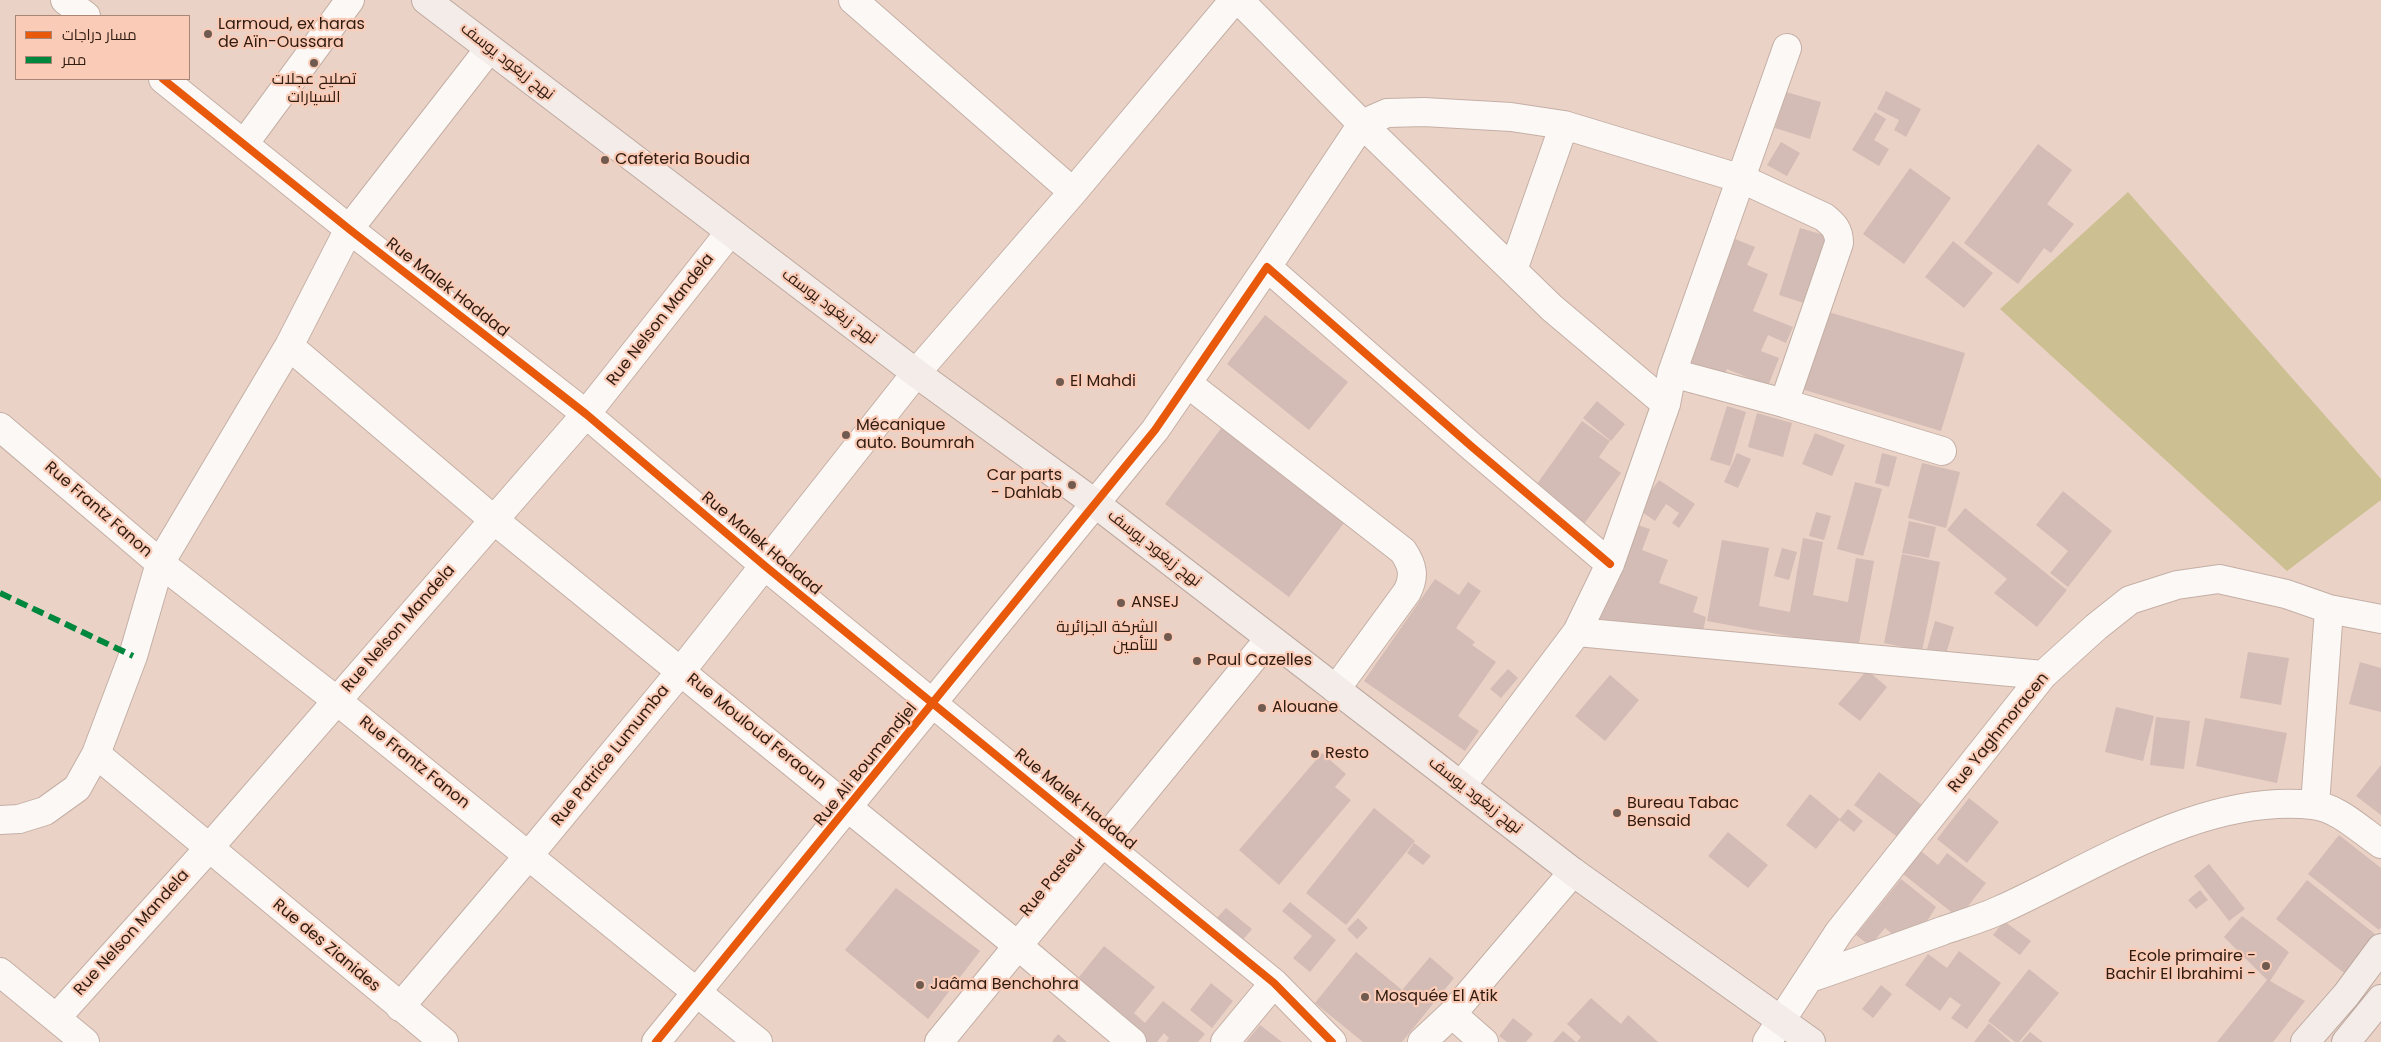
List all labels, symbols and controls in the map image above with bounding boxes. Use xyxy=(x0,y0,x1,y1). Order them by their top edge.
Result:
legend xyxy=(15,15,190,80)
place label: Larmoud, ex haras de Aïn-Oussara xyxy=(218,15,365,53)
street label: نهج زيغود يوسف xyxy=(456,19,558,105)
text: مسار دراجات xyxy=(62,24,137,45)
marker: Larmoud, ex haras de Aïn-Oussara xyxy=(202,28,214,40)
text: ممر xyxy=(62,49,86,70)
marker: تصليح عجلات السيارات xyxy=(308,57,320,69)
place label: تصليح عجلات السيارات xyxy=(272,70,356,108)
place label: Cafeteria Boudia xyxy=(615,150,750,170)
marker: Cafeteria Boudia xyxy=(599,154,611,166)
street label: Rue Malek Haddad xyxy=(382,234,512,342)
street label: Rue Nelson Mandela xyxy=(603,250,719,390)
street label: نهج زيغود يوسف xyxy=(778,265,880,349)
place label: El Mahdi xyxy=(1070,372,1136,392)
marker: El Mahdi xyxy=(1054,376,1066,388)
place label: Mécanique auto. Boumrah xyxy=(856,416,975,454)
marker: Mécanique auto. Boumrah xyxy=(840,429,852,441)
street label: Rue Frantz Fanon xyxy=(40,458,156,562)
place label: Car parts - Dahlab xyxy=(987,466,1062,504)
marker: Car parts - Dahlab xyxy=(1066,479,1078,491)
street label: Rue Malek Haddad xyxy=(697,488,825,600)
street label: نهج زيغود يوسف xyxy=(1103,506,1205,592)
street label: Rue Nelson Mandela xyxy=(338,561,460,697)
place label: ANSEJ xyxy=(1131,593,1179,613)
marker: ANSEJ xyxy=(1115,597,1127,609)
place label: الشركة الجزائرية للتأمين xyxy=(1056,618,1158,656)
marker: الشركة الجزائرية للتأمين xyxy=(1162,631,1174,643)
place label: Paul Cazelles xyxy=(1207,651,1312,671)
marker: Paul Cazelles xyxy=(1191,655,1203,667)
street label: Rue Yaghmoracen xyxy=(1945,669,2053,797)
street label: Rue Mouloud Feraoun xyxy=(683,670,829,794)
street label: Rue Patrice Lumumba xyxy=(548,682,674,830)
place label: Alouane xyxy=(1272,698,1338,718)
street label: Rue Ali Boumendjel xyxy=(811,700,921,830)
marker: Alouane xyxy=(1256,702,1268,714)
street label: Rue Frantz Fanon xyxy=(355,713,473,813)
place label: Resto xyxy=(1325,744,1369,764)
street label: Rue Malek Haddad xyxy=(1011,745,1139,855)
marker: Resto xyxy=(1309,748,1321,760)
street label: نهج زيغود يوسف xyxy=(1424,753,1526,839)
place label: Bureau Tabac Bensaid xyxy=(1627,794,1739,832)
marker: Bureau Tabac Bensaid xyxy=(1611,807,1623,819)
street label: Rue Pasteur xyxy=(1017,835,1091,921)
street label: Rue Nelson Mandela xyxy=(70,866,194,1000)
street label: Rue des Zianides xyxy=(268,896,384,996)
place label: Ecole primaire - Bachir El Ibrahimi - xyxy=(2106,947,2256,985)
marker: Ecole primaire - Bachir El Ibrahimi - xyxy=(2260,960,2272,972)
place label: Jaâma Benchohra xyxy=(930,975,1079,995)
marker: Jaâma Benchohra xyxy=(914,979,926,991)
place label: Mosquée El Atik xyxy=(1375,987,1498,1007)
marker: Mosquée El Atik xyxy=(1359,991,1371,1003)

